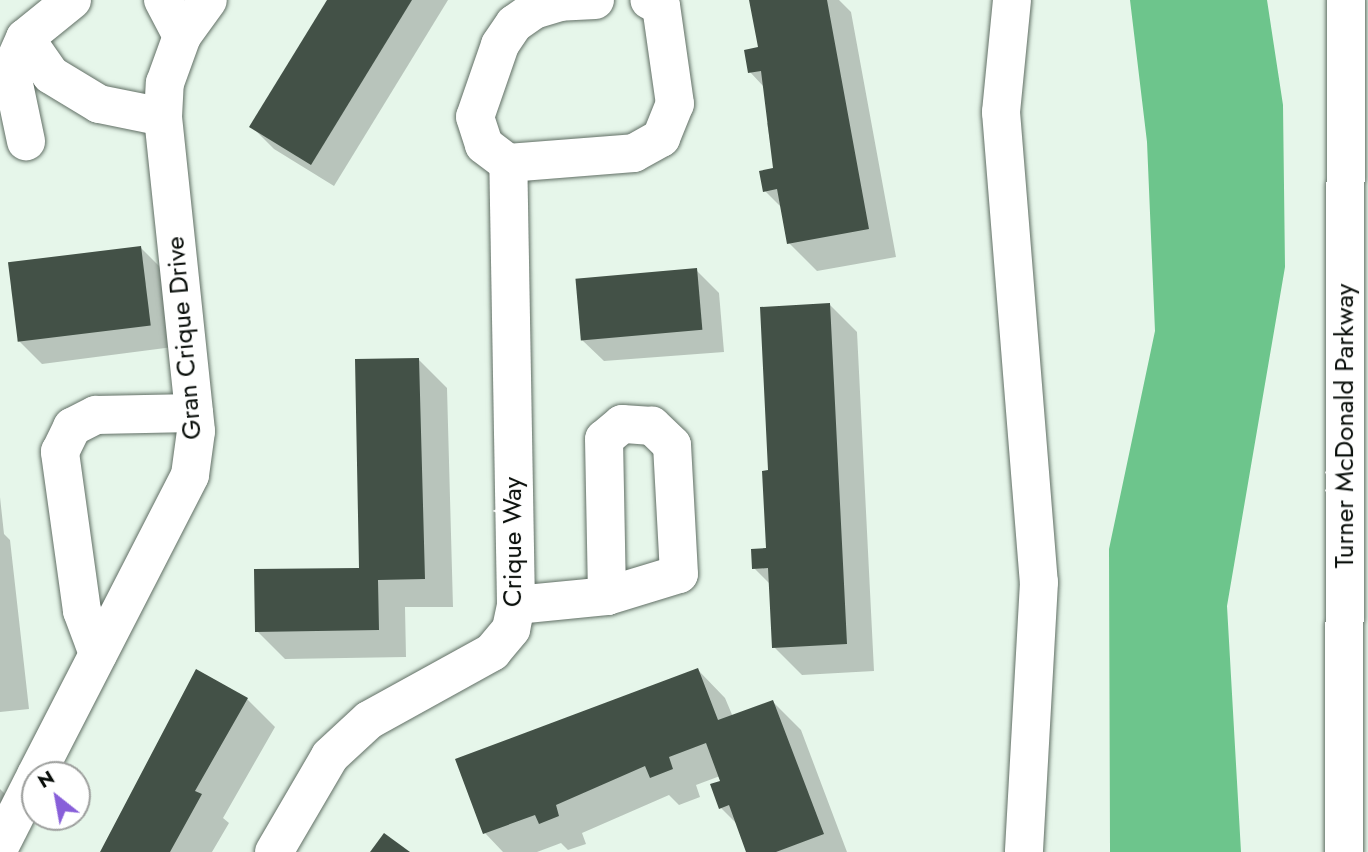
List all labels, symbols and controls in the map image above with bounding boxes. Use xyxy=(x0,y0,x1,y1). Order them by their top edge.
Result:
street label: Gran Crique Drive xyxy=(160,235,208,441)
street label: Turner McDonald Parkway xyxy=(1329,284,1361,568)
street label: Crique Way xyxy=(497,477,529,607)
north arrow xyxy=(21,761,91,831)
text: N xyxy=(33,764,59,795)

